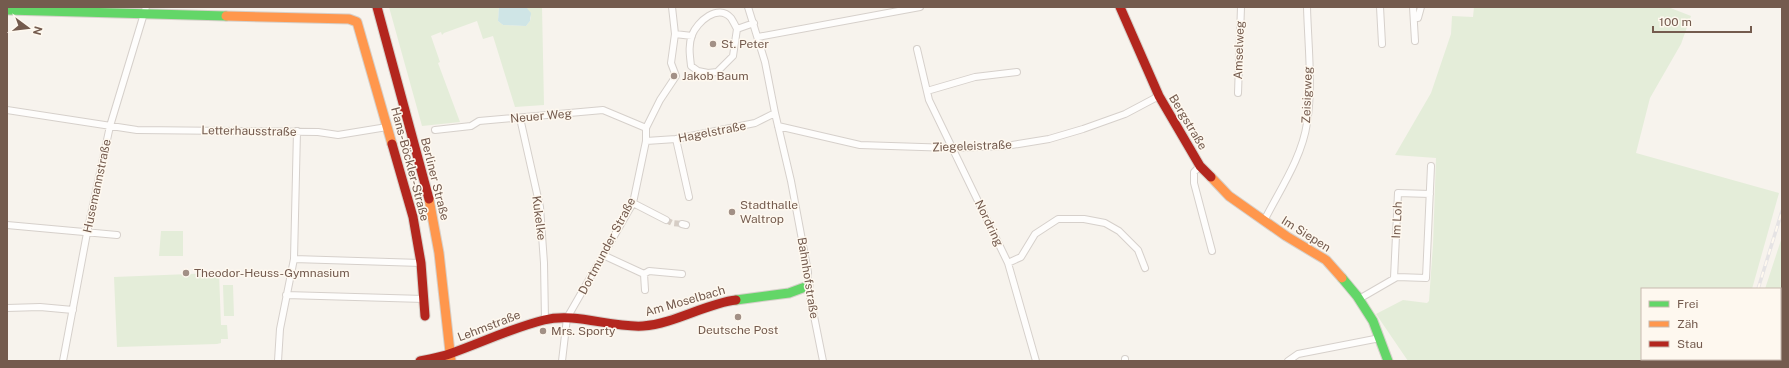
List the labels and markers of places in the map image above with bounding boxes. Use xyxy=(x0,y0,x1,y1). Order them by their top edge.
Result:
place label: St. Peter xyxy=(721,37,769,51)
marker: St. Peter xyxy=(708,39,718,49)
place label: Jakob Baum xyxy=(682,69,749,83)
marker: Jakob Baum xyxy=(669,71,679,81)
place label: Stadthalle Waltrop xyxy=(740,198,798,226)
marker: Stadthalle Waltrop xyxy=(727,207,737,217)
place label: Theodor-Heuss-Gymnasium xyxy=(194,266,350,280)
marker: Theodor-Heuss-Gymnasium xyxy=(181,268,191,278)
marker: Deutsche Post xyxy=(733,312,743,322)
place label: Deutsche Post xyxy=(698,323,779,337)
place label: Mrs. Sporty xyxy=(551,324,616,338)
marker: Mrs. Sporty xyxy=(538,326,548,336)

